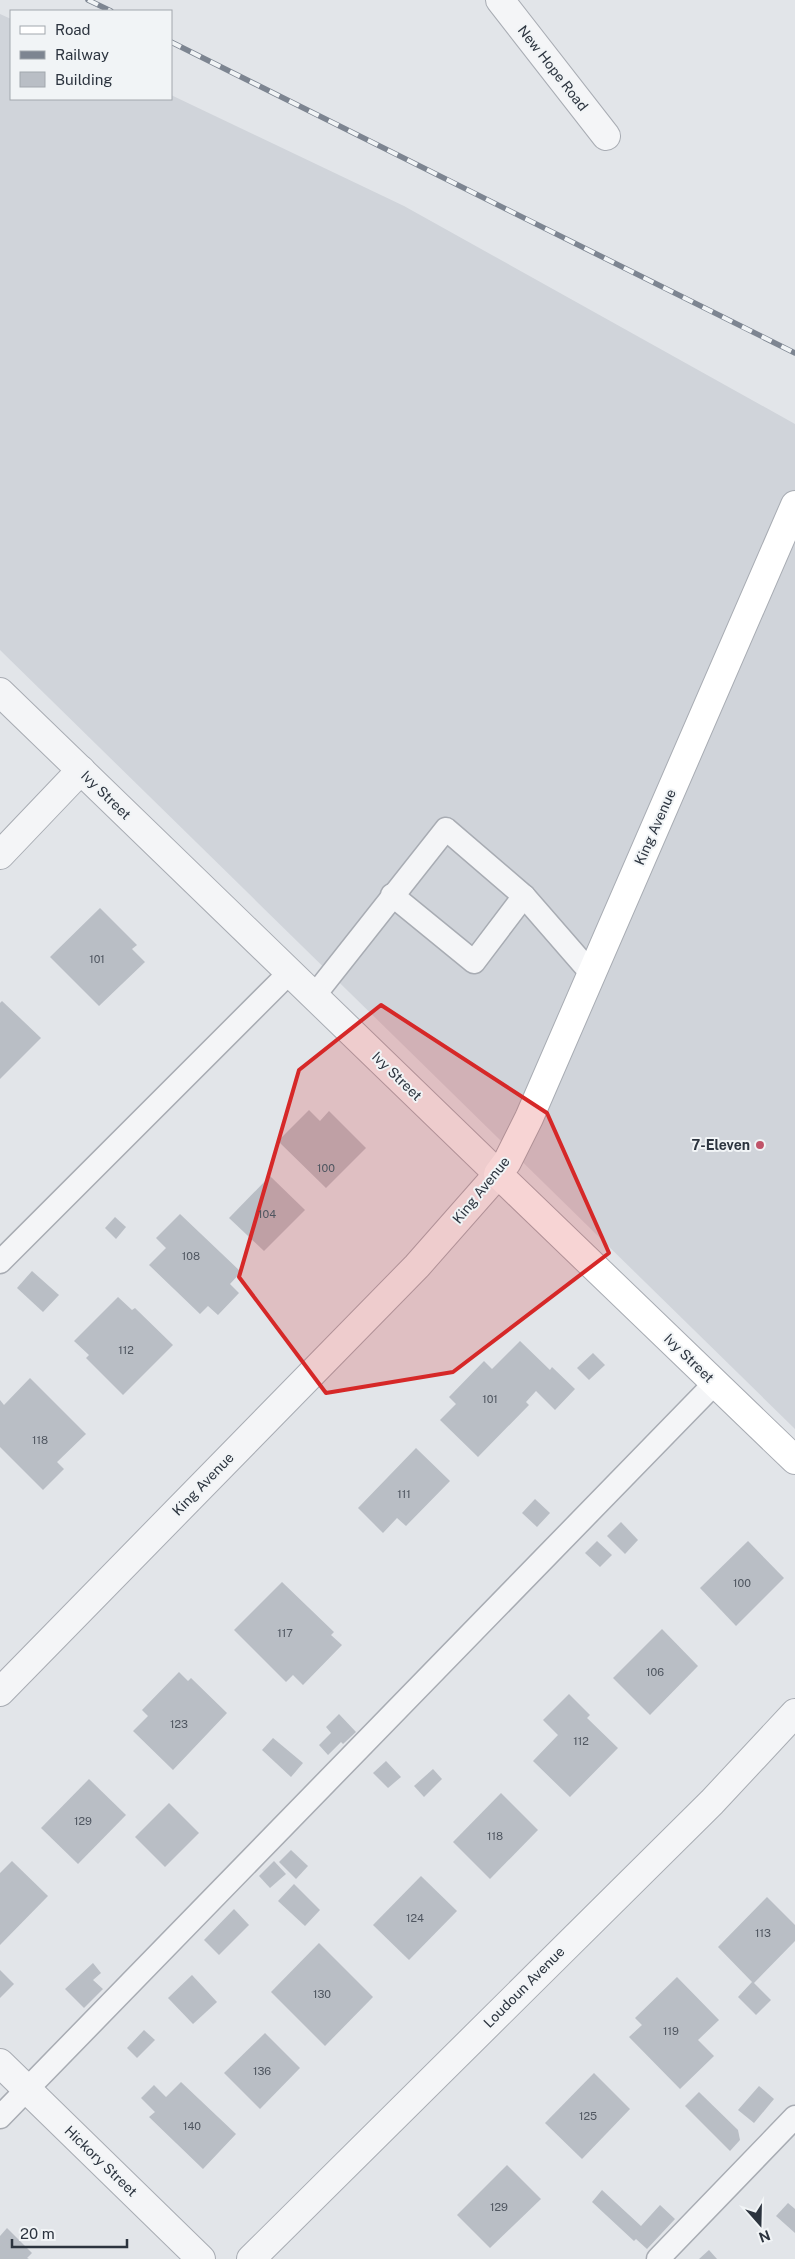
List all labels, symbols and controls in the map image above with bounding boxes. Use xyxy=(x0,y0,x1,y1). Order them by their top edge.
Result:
legend xyxy=(10,10,172,100)
text: Road xyxy=(55,21,91,38)
street label: New Hope Road xyxy=(515,22,591,114)
text: Railway xyxy=(55,46,109,63)
text: Building xyxy=(55,71,113,88)
street label: Ivy Street xyxy=(78,767,134,823)
street label: King Avenue xyxy=(631,787,679,867)
house number: 101 xyxy=(89,953,105,965)
street label: Ivy Street xyxy=(369,1048,425,1104)
place label: 7-Eleven xyxy=(691,1137,750,1153)
marker: 7-Eleven xyxy=(754,1139,766,1151)
street label: King Avenue xyxy=(449,1153,513,1227)
house number: 100 xyxy=(317,1162,335,1174)
house number: 104 xyxy=(258,1208,276,1220)
house number: 108 xyxy=(182,1250,200,1262)
street label: Ivy Street xyxy=(661,1330,717,1386)
house number: 112 xyxy=(118,1344,134,1356)
house number: 101 xyxy=(482,1393,498,1405)
house number: 118 xyxy=(32,1434,48,1446)
street label: King Avenue xyxy=(169,1449,237,1519)
house number: 111 xyxy=(397,1488,411,1500)
house number: 100 xyxy=(733,1577,751,1589)
house number: 117 xyxy=(277,1627,293,1639)
house number: 106 xyxy=(646,1666,664,1678)
house number: 123 xyxy=(170,1718,188,1730)
house number: 112 xyxy=(573,1735,589,1747)
house number: 129 xyxy=(74,1815,92,1827)
house number: 118 xyxy=(487,1830,503,1842)
house number: 124 xyxy=(406,1912,424,1924)
house number: 113 xyxy=(755,1927,771,1939)
street label: Loudoun Avenue xyxy=(480,1943,568,2031)
house number: 130 xyxy=(313,1988,331,2000)
house number: 119 xyxy=(663,2025,679,2037)
house number: 136 xyxy=(253,2065,271,2077)
house number: 125 xyxy=(579,2110,597,2122)
house number: 140 xyxy=(183,2120,201,2132)
street label: Hickory Street xyxy=(61,2122,141,2200)
north arrow xyxy=(735,2199,785,2249)
house number: 129 xyxy=(490,2201,508,2213)
scale bar xyxy=(12,2216,128,2248)
text: 20 m xyxy=(20,2225,55,2242)
text: N xyxy=(757,2227,772,2246)

